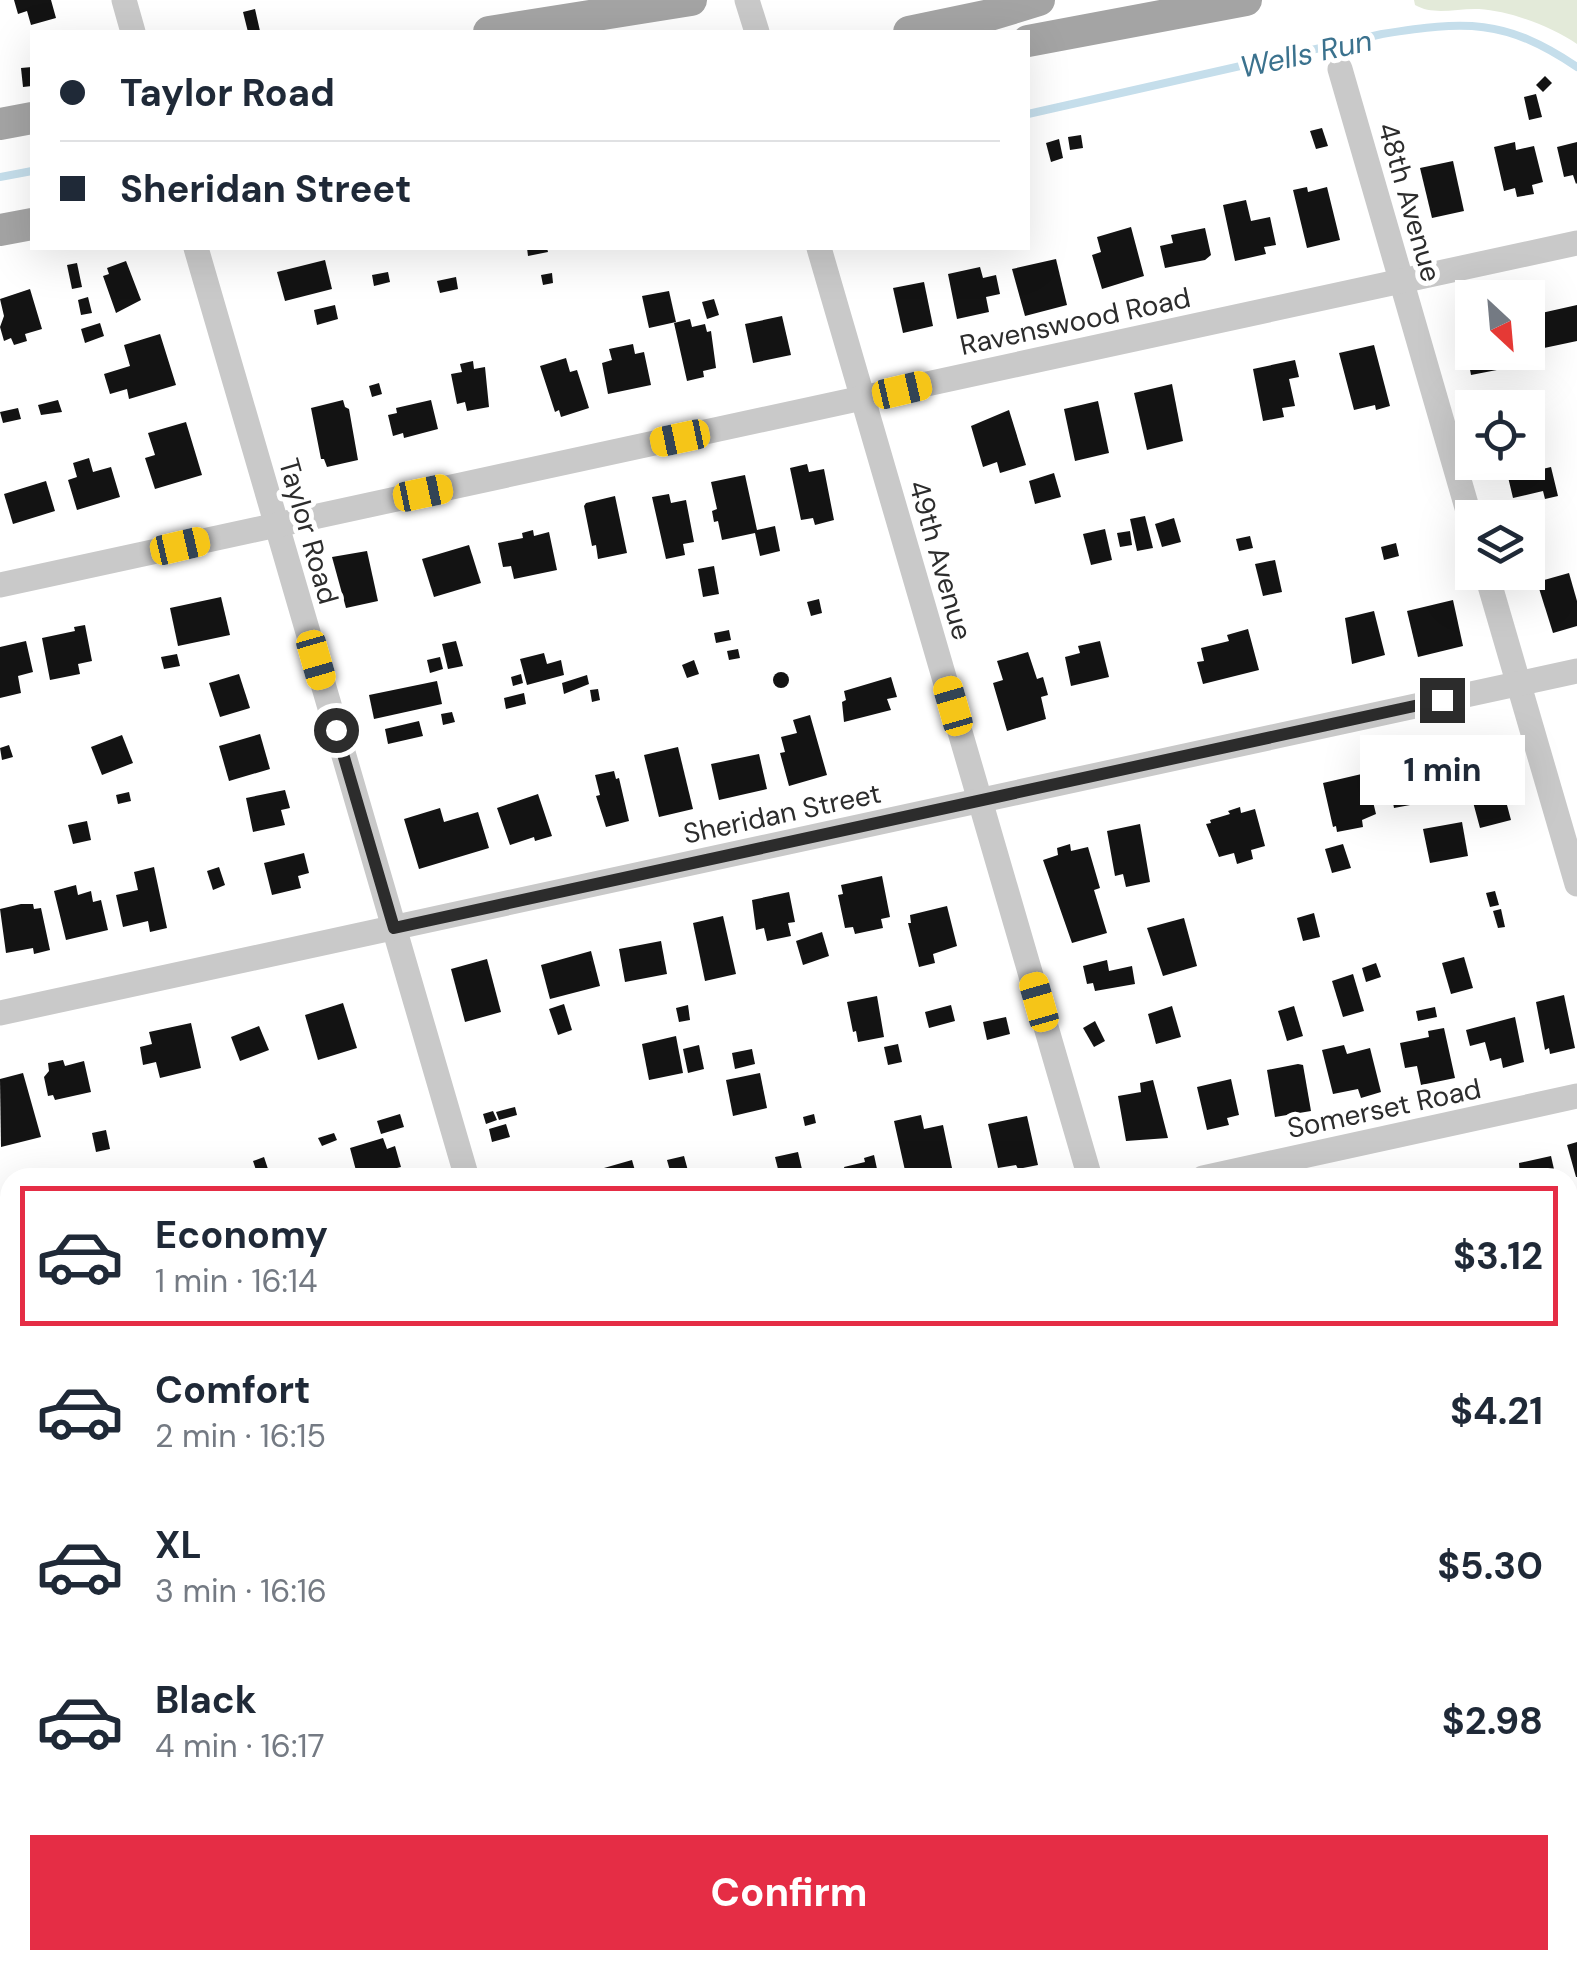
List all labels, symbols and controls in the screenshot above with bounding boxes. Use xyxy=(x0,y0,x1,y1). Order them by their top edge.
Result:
water label: Wells Run xyxy=(1236,20,1376,87)
text: Taylor Road xyxy=(120,68,335,118)
street label: 48th Avenue xyxy=(1369,118,1450,286)
text: Sheridan Street xyxy=(120,164,411,214)
street label: Ravenswood Road xyxy=(956,279,1194,364)
north arrow xyxy=(1455,280,1545,370)
map controls xyxy=(1455,280,1545,590)
car xyxy=(869,369,935,411)
button: locate xyxy=(1455,390,1545,480)
car xyxy=(648,417,712,459)
street label: Taylor Road xyxy=(270,454,347,608)
car xyxy=(391,472,455,514)
street label: 49th Avenue xyxy=(900,476,981,644)
button: layers xyxy=(1455,500,1545,590)
car xyxy=(147,525,213,567)
car xyxy=(293,627,339,693)
car xyxy=(930,673,976,739)
route end xyxy=(1420,678,1465,723)
route start xyxy=(314,708,359,753)
callout: 1 min xyxy=(1360,735,1524,805)
text: 1 min xyxy=(1404,749,1481,791)
street label: Sheridan Street xyxy=(680,774,884,852)
car xyxy=(1016,969,1062,1035)
street label: Somerset Road xyxy=(1284,1070,1484,1147)
text: Economy xyxy=(155,1210,328,1260)
icon: car xyxy=(35,1211,125,1301)
text: $3.12 xyxy=(1453,1231,1543,1281)
text: 1 min · 16:14 xyxy=(155,1260,317,1302)
text: Comfort xyxy=(155,1365,311,1415)
icon: car xyxy=(35,1366,125,1456)
text: $4.21 xyxy=(1450,1386,1543,1436)
text: 2 min · 16:15 xyxy=(155,1415,326,1457)
text: XL xyxy=(155,1520,202,1570)
icon: car xyxy=(35,1521,125,1611)
text: $5.30 xyxy=(1437,1541,1543,1591)
text: 3 min · 16:16 xyxy=(155,1570,327,1612)
text: Black xyxy=(155,1675,257,1725)
icon: car xyxy=(35,1676,125,1766)
text: $2.98 xyxy=(1442,1696,1543,1746)
text: 4 min · 16:17 xyxy=(155,1725,324,1767)
button: Confirm xyxy=(30,1835,1548,1950)

